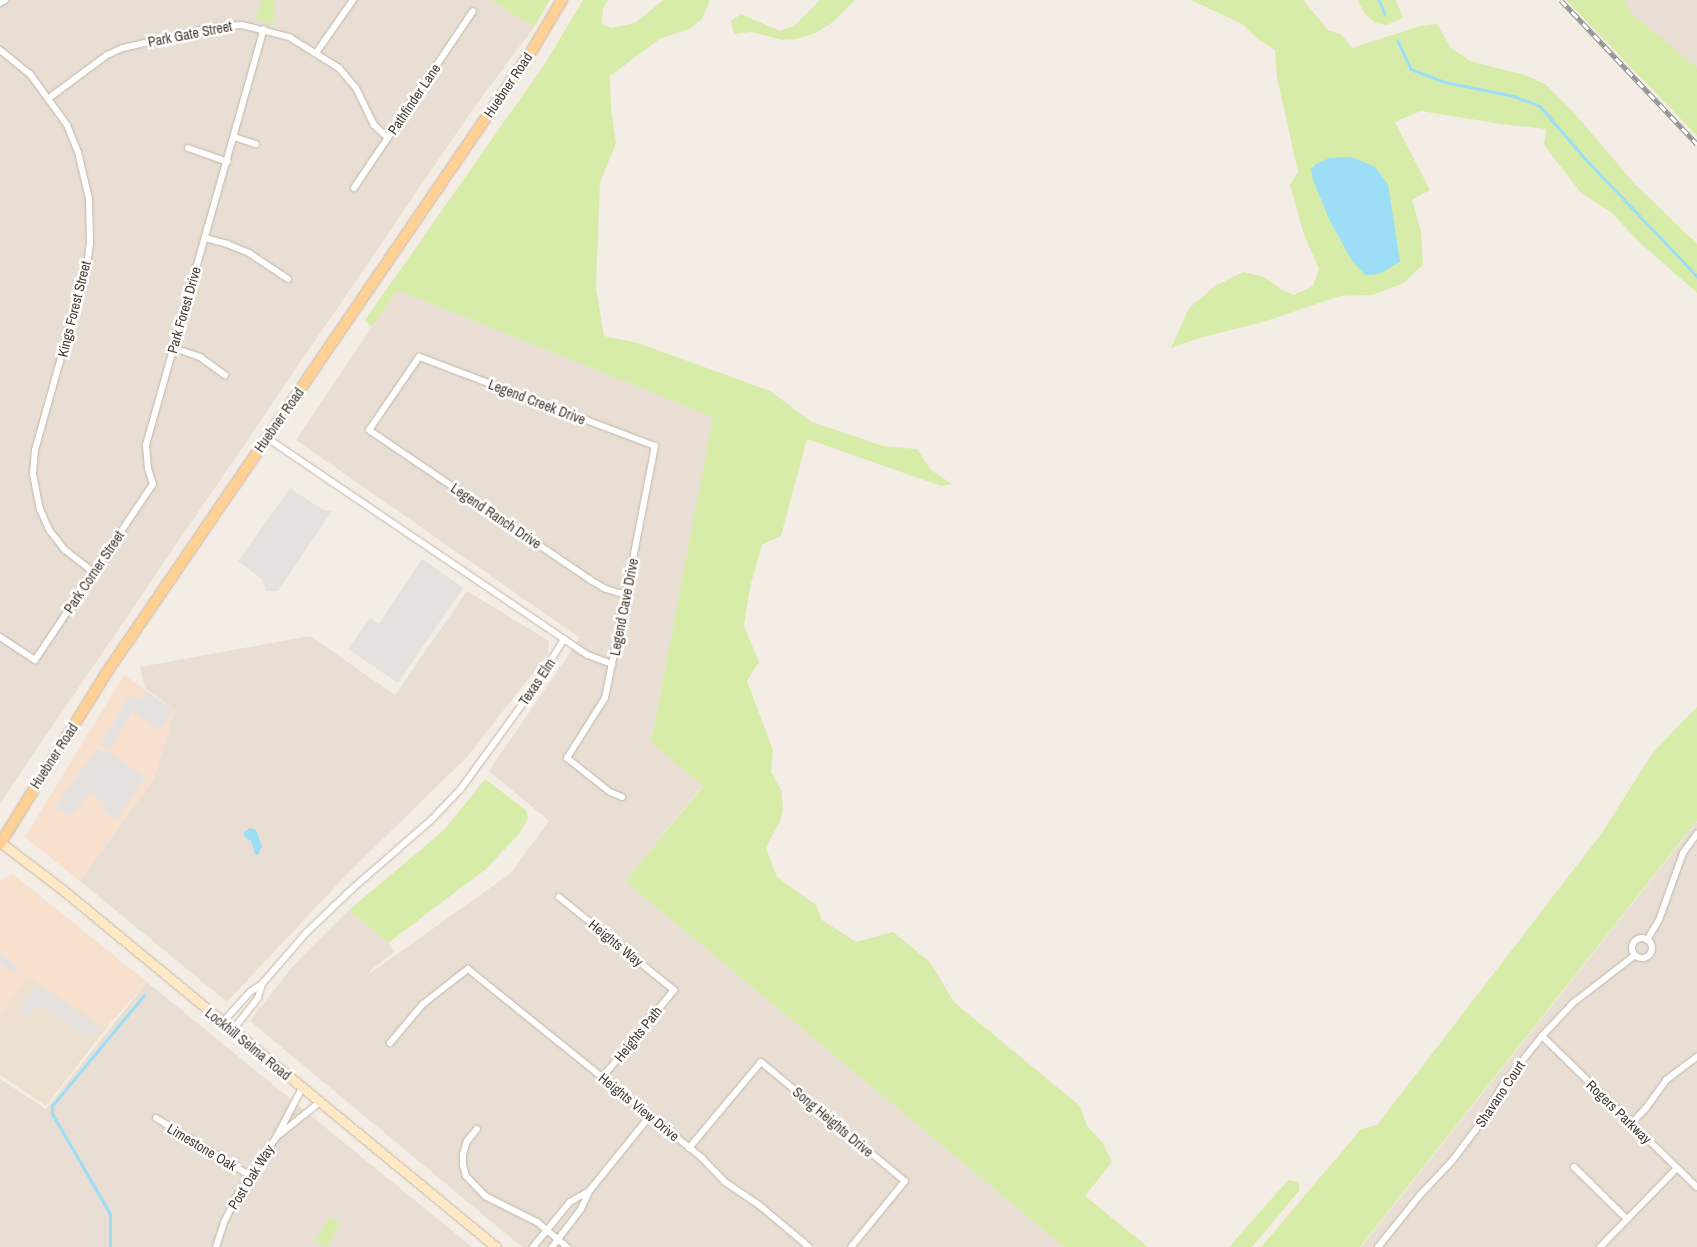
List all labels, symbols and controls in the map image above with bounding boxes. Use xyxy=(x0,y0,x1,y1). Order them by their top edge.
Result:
street label: Park Gate Street xyxy=(146,18,234,50)
street label: Huebner Road xyxy=(480,49,536,121)
street label: Pathfinder Lane xyxy=(384,60,444,138)
street label: Kings Forest Street xyxy=(54,259,94,359)
street label: Park Forest Drive xyxy=(164,265,204,355)
street label: Legend Creek Drive xyxy=(486,376,588,428)
street label: Huebner Road xyxy=(251,385,307,455)
street label: Legend Ranch Drive xyxy=(448,480,544,552)
street label: Park Corner Street xyxy=(60,528,128,616)
street label: Legend Cave Drive xyxy=(606,557,642,657)
street label: Texas Elm xyxy=(515,655,559,709)
street label: Huebner Road xyxy=(27,720,81,792)
street label: Heights Way xyxy=(585,916,647,970)
street label: Heights Path xyxy=(611,1003,665,1065)
street label: Lockhill Selma Road xyxy=(202,1004,294,1084)
street label: Shavano Court xyxy=(1472,1058,1528,1130)
street label: Heights View Drive xyxy=(595,1069,683,1145)
street label: Rogers Parkway xyxy=(1583,1077,1655,1147)
street label: Song Heights Drive xyxy=(789,1083,877,1161)
street label: Limestone Oak xyxy=(164,1120,240,1174)
street label: Post Oak Way xyxy=(225,1142,277,1212)

